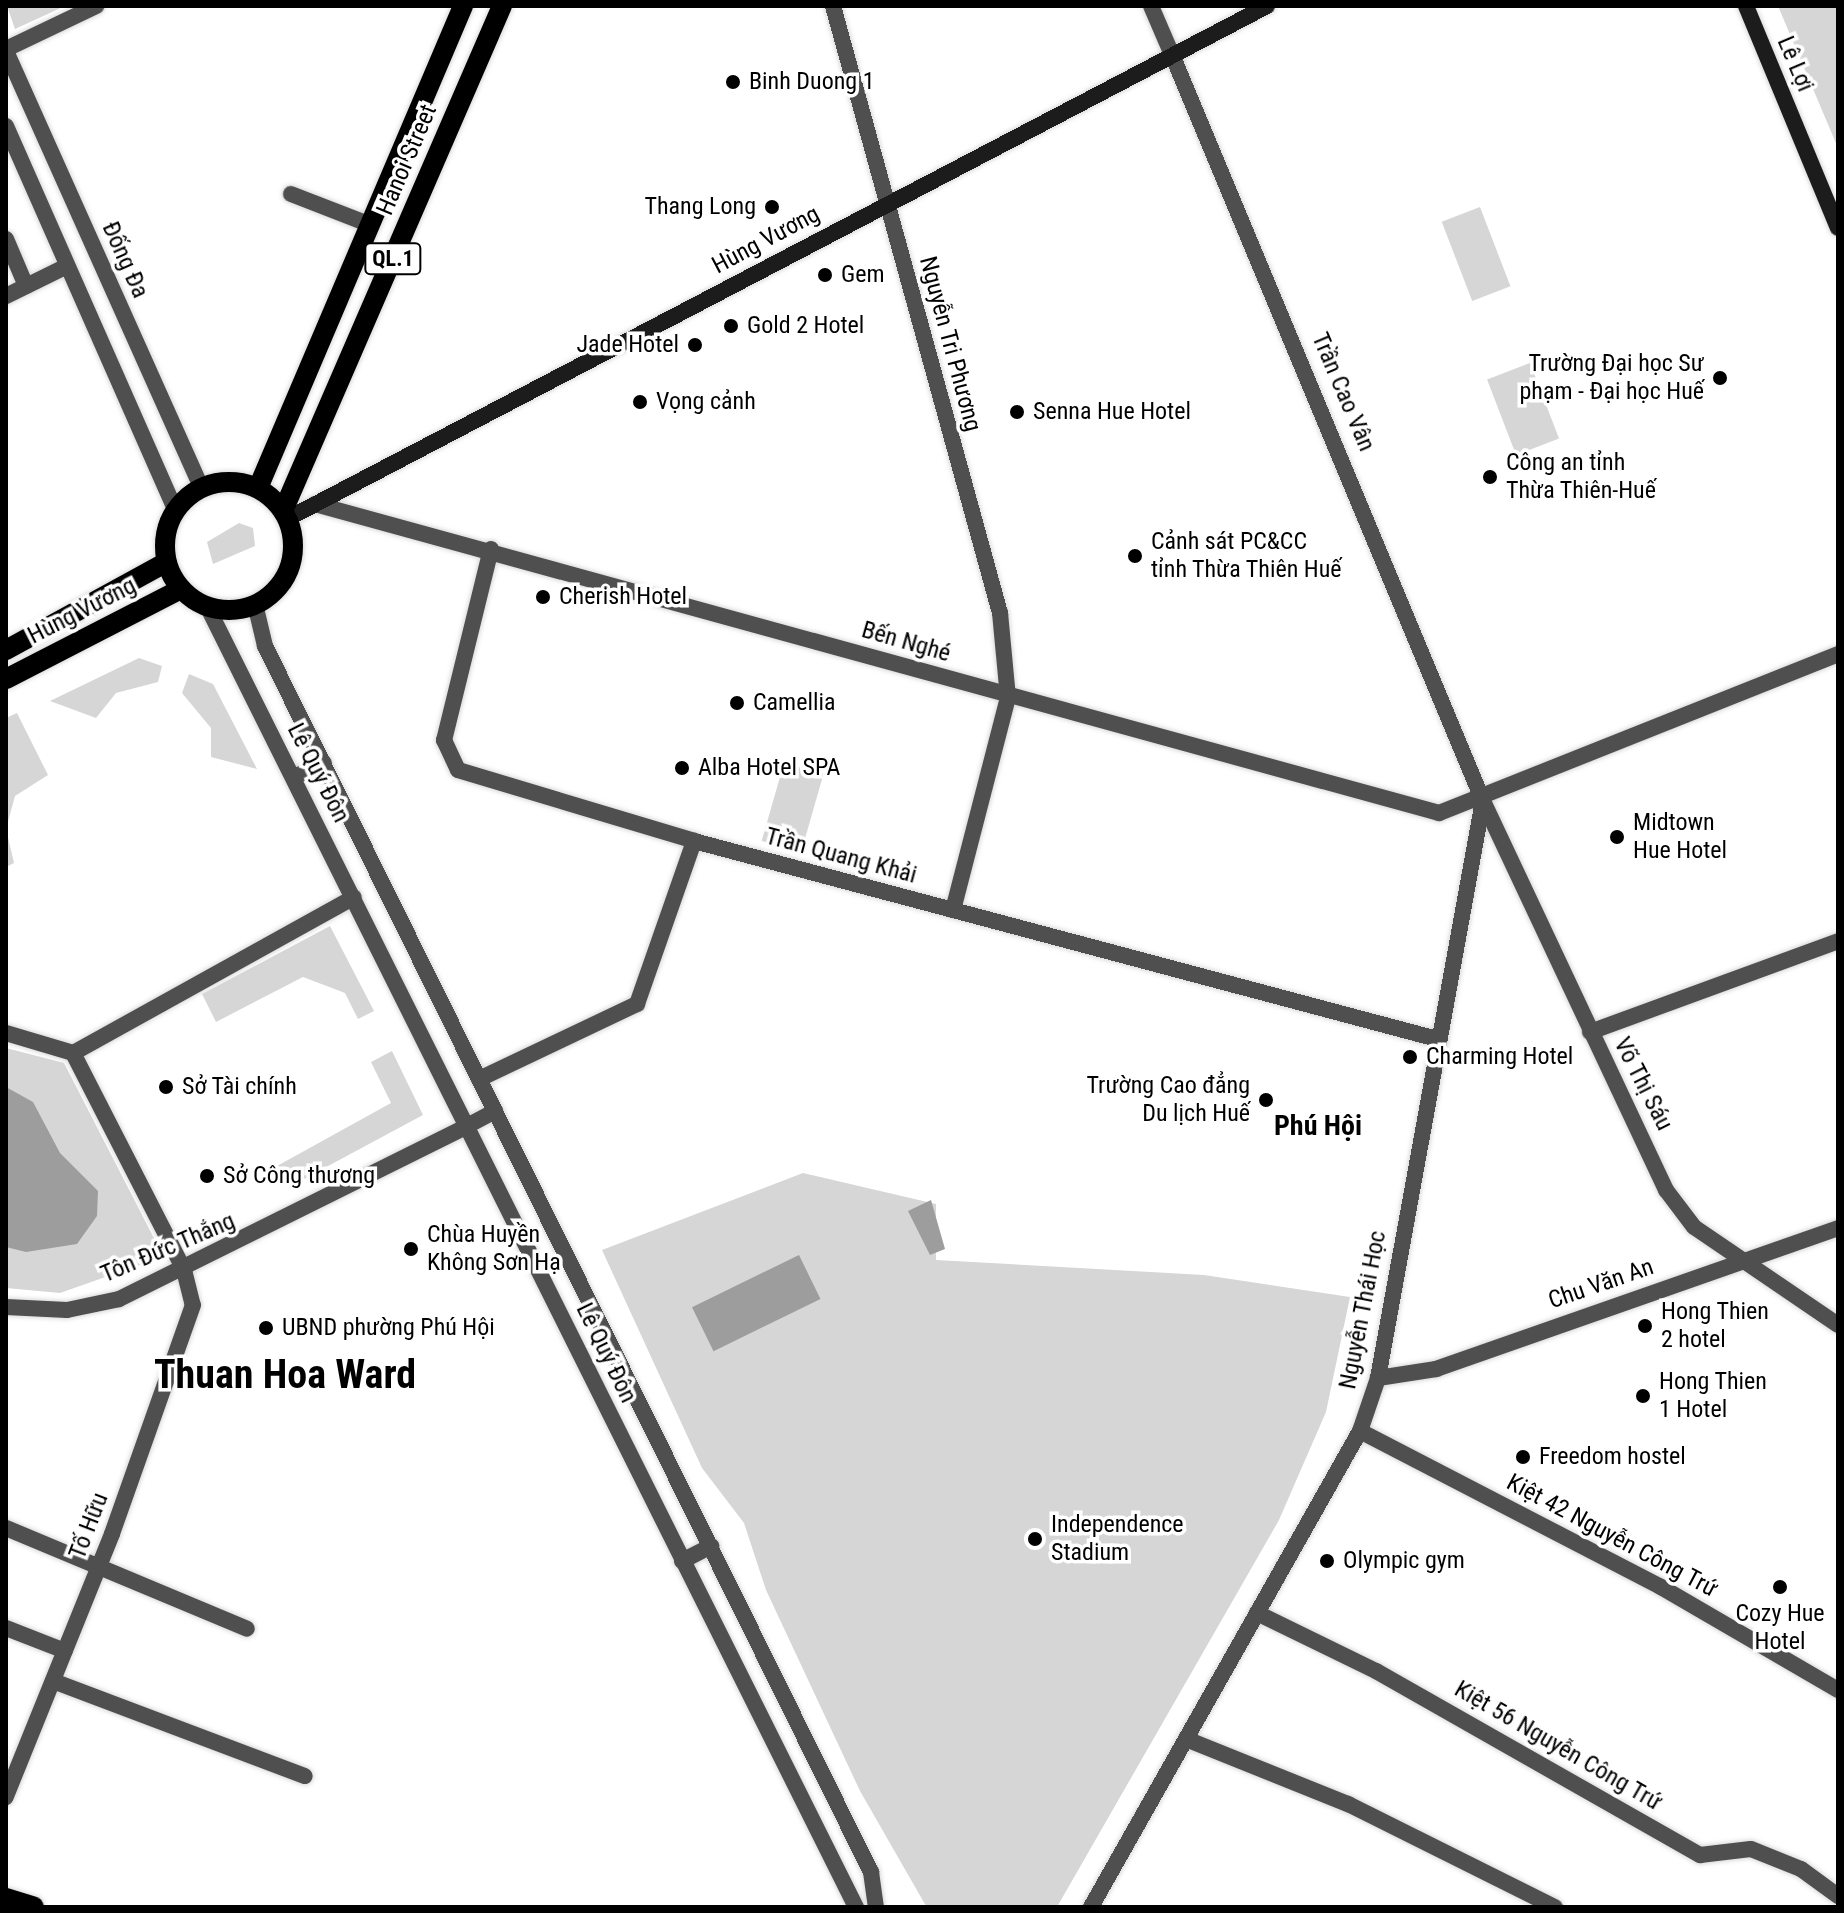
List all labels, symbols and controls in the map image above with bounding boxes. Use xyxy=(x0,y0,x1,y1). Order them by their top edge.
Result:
street label: Lê Lợi xyxy=(1771,32,1819,96)
place label: Binh Duong 1 xyxy=(749,68,874,96)
marker: Binh Duong 1 xyxy=(724,73,742,91)
street label: Hanoi Street xyxy=(371,100,443,220)
place label: Thang Long xyxy=(645,193,756,221)
marker: Thang Long xyxy=(763,198,781,216)
street label: Hùng Vương xyxy=(707,200,825,280)
street label: Đống Đa xyxy=(95,217,155,303)
road number: QL.1 xyxy=(363,241,423,277)
street label: Nguyễn Tri Phương xyxy=(913,253,987,435)
place label: Gem xyxy=(841,261,884,289)
marker: Gem xyxy=(816,266,834,284)
place label: Gold 2 Hotel xyxy=(747,312,864,340)
marker: Gold 2 Hotel xyxy=(722,317,740,335)
street label: Trần Cao Vân xyxy=(1305,328,1381,456)
place label: Jade Hotel xyxy=(576,331,679,359)
marker: Jade Hotel xyxy=(686,336,704,354)
place label: Trường Đại học Sư phạm - Đại học Huế xyxy=(1520,350,1704,406)
marker: Trường Đại học Sư phạm - Đại học Huế xyxy=(1711,369,1729,387)
place label: Vọng cảnh xyxy=(656,388,756,416)
marker: Vọng cảnh xyxy=(631,393,649,411)
place label: Senna Hue Hotel xyxy=(1033,398,1191,426)
marker: Senna Hue Hotel xyxy=(1008,403,1026,421)
place label: Công an tỉnh Thừa Thiên-Huế xyxy=(1506,449,1656,505)
marker: Công an tỉnh Thừa Thiên-Huế xyxy=(1481,468,1499,486)
place label: Cảnh sát PC&CC tỉnh Thừa Thiên Huế xyxy=(1151,528,1342,584)
marker: Cảnh sát PC&CC tỉnh Thừa Thiên Huế xyxy=(1126,547,1144,565)
street label: Hùng Vương xyxy=(23,572,141,650)
place label: Cherish Hotel xyxy=(559,583,687,611)
marker: Cherish Hotel xyxy=(534,588,552,606)
street label: Bến Nghé xyxy=(858,616,954,668)
place label: Camellia xyxy=(753,689,835,717)
marker: Camellia xyxy=(728,694,746,712)
street label: Lê Quý Đôn xyxy=(281,719,355,827)
place label: Alba Hotel SPA xyxy=(698,754,840,782)
marker: Alba Hotel SPA xyxy=(673,759,691,777)
place label: Midtown Hue Hotel xyxy=(1633,809,1727,865)
street label: Trần Quang Khải xyxy=(762,822,920,890)
marker: Midtown Hue Hotel xyxy=(1608,828,1626,846)
street label: Võ Thị Sáu xyxy=(1607,1032,1679,1136)
place label: Charming Hotel xyxy=(1426,1043,1573,1071)
marker: Charming Hotel xyxy=(1401,1048,1419,1066)
place label: Trường Cao đẳng Du lịch Huế xyxy=(1087,1072,1250,1128)
place label: Sở Tài chính xyxy=(182,1073,297,1101)
marker: Sở Tài chính xyxy=(157,1078,175,1096)
marker: Trường Cao đẳng Du lịch Huế xyxy=(1257,1091,1275,1109)
district label: Phú Hội xyxy=(1274,1109,1362,1143)
place label: Sở Công thương xyxy=(223,1162,375,1190)
marker: Sở Công thương xyxy=(198,1167,216,1185)
street label: Tôn Đức Thắng xyxy=(96,1207,240,1289)
place label: Chùa Huyền Không Sơn Hạ xyxy=(427,1221,561,1277)
street label: Nguyễn Thái Học xyxy=(1333,1228,1393,1392)
marker: Chùa Huyền Không Sơn Hạ xyxy=(402,1240,420,1258)
street label: Chu Văn An xyxy=(1545,1253,1657,1315)
street label: Lê Quý Đôn xyxy=(570,1298,642,1408)
place label: Hong Thien 2 hotel xyxy=(1661,1298,1769,1354)
place label: UBND phường Phú Hội xyxy=(282,1314,495,1342)
marker: Hong Thien 2 hotel xyxy=(1636,1317,1654,1335)
marker: UBND phường Phú Hội xyxy=(257,1319,275,1337)
district label: Thuan Hoa Ward xyxy=(154,1351,416,1399)
place label: Hong Thien 1 Hotel xyxy=(1659,1368,1767,1424)
marker: Hong Thien 1 Hotel xyxy=(1634,1387,1652,1405)
place label: Freedom hostel xyxy=(1539,1443,1686,1471)
marker: Freedom hostel xyxy=(1514,1448,1532,1466)
street label: Kiệt 42 Nguyễn Công Trứ xyxy=(1502,1468,1722,1604)
street label: Tố Hữu xyxy=(63,1489,115,1563)
place label: Independence Stadium xyxy=(1051,1511,1184,1567)
marker: Independence Stadium xyxy=(1026,1530,1044,1548)
place label: Olympic gym xyxy=(1343,1547,1465,1575)
marker: Olympic gym xyxy=(1318,1552,1336,1570)
marker: Cozy Hue Hotel xyxy=(1771,1578,1789,1596)
place label: Cozy Hue Hotel xyxy=(1735,1600,1825,1656)
street label: Kiệt 56 Nguyễn Công Trứ xyxy=(1449,1675,1667,1817)

